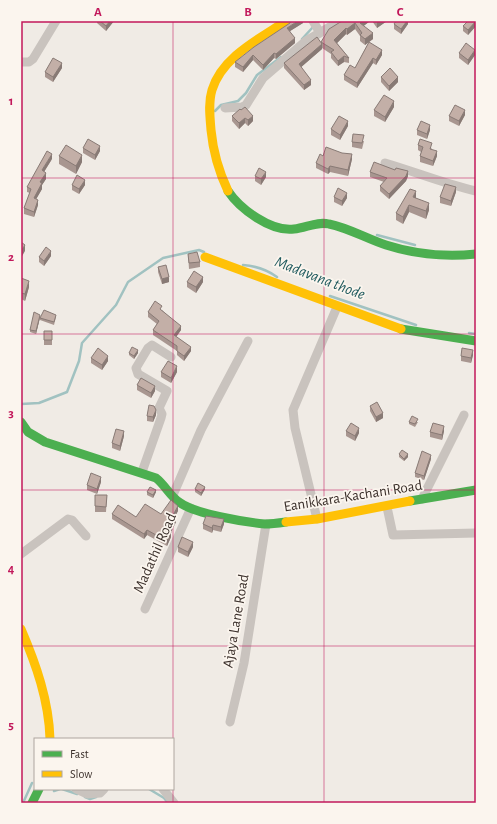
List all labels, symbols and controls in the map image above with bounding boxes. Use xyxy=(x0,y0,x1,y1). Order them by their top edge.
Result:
text: A xyxy=(94,6,102,19)
text: B xyxy=(244,6,252,19)
text: C xyxy=(397,6,404,19)
text: 1 xyxy=(9,95,13,108)
text: 2 xyxy=(8,251,14,264)
water label: Madavana thode xyxy=(273,253,367,303)
text: 3 xyxy=(8,407,14,420)
street label: Eanikkara-Kachani Road xyxy=(283,478,424,514)
street label: Madathil Road xyxy=(131,511,179,595)
text: 4 xyxy=(8,563,15,576)
street label: Ajaya Lane Road xyxy=(220,573,252,669)
text: 5 xyxy=(8,719,14,732)
legend xyxy=(34,738,174,790)
text: Fast xyxy=(70,748,89,760)
text: Slow xyxy=(70,768,92,780)

